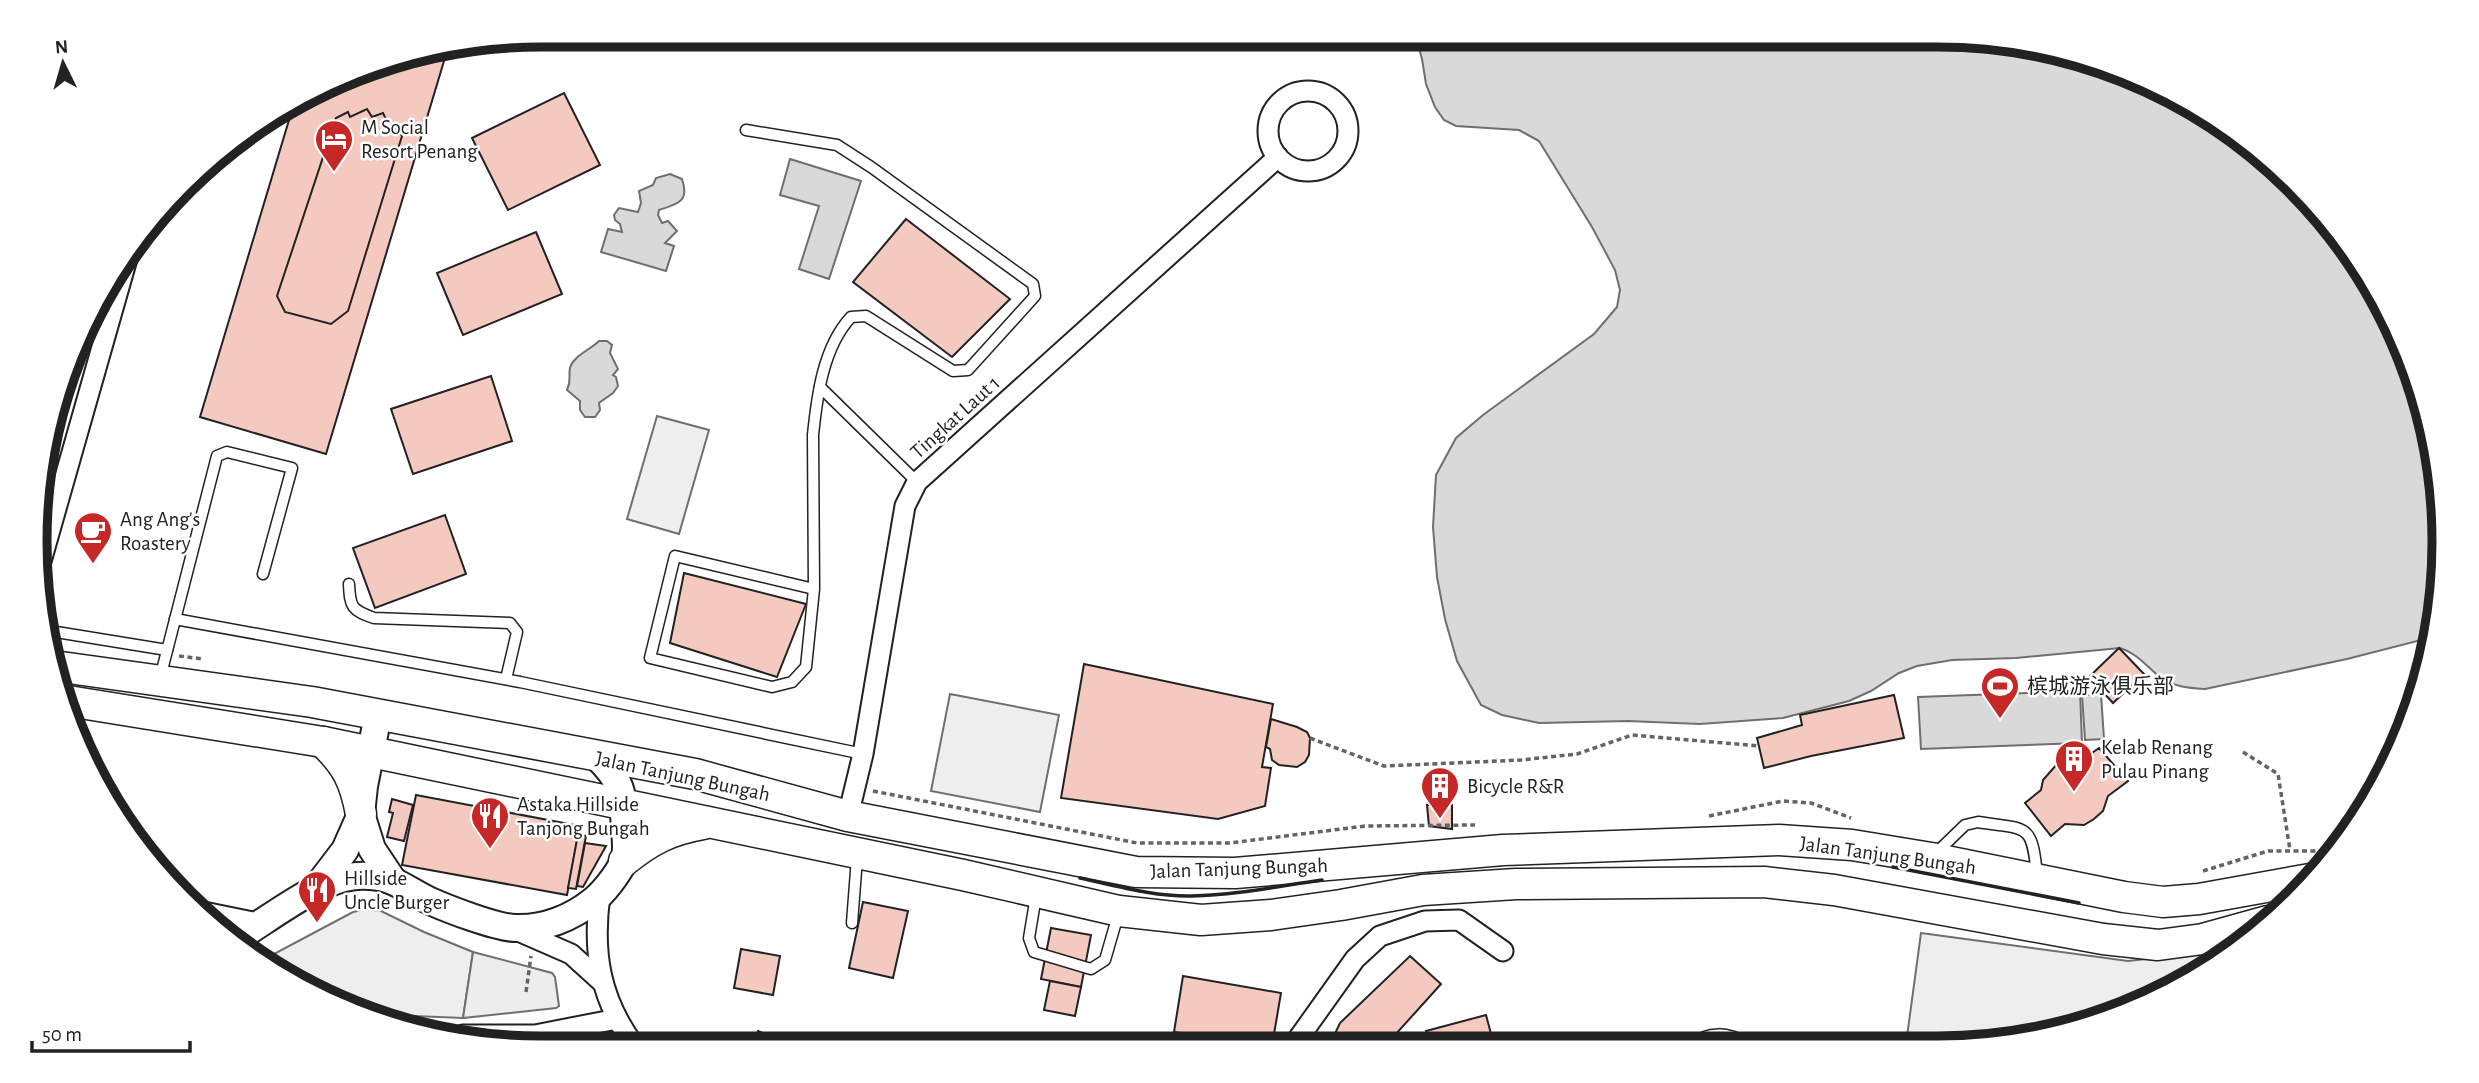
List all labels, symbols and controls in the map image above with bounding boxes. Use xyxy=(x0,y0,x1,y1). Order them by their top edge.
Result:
north arrow xyxy=(28,28,98,98)
text: N xyxy=(54,38,69,58)
place label: M Social Resort Penang xyxy=(361,117,478,162)
hotel icon: M Social Resort Penang xyxy=(313,118,355,173)
street label: Tingkat Laut 1 xyxy=(907,372,1004,463)
place label: Ang Ang's Roastery xyxy=(120,509,200,554)
cafe icon: Ang Ang's Roastery xyxy=(72,510,114,565)
sports icon: 槟城游泳俱乐部 xyxy=(1979,665,2021,720)
place label: 槟城游泳俱乐部 xyxy=(2027,675,2174,697)
place label: Kelab Renang Pulau Pinang xyxy=(2101,737,2214,782)
building icon: Kelab Renang Pulau Pinang xyxy=(2053,738,2095,793)
street label: Jalan Tanjung Bungah xyxy=(594,748,772,805)
building icon: Bicycle R&R xyxy=(1419,765,1461,820)
place label: Bicycle R&R xyxy=(1467,776,1564,797)
place label: Astaka Hillside Tanjong Bungah xyxy=(517,794,650,839)
restaurant icon: Astaka Hillside Tanjong Bungah xyxy=(469,795,511,850)
street label: Jalan Tanjung Bungah xyxy=(1798,833,1977,878)
street label: Jalan Tanjung Bungah xyxy=(1150,855,1328,882)
place label: Hillside Uncle Burger xyxy=(344,868,449,913)
restaurant icon: Hillside Uncle Burger xyxy=(296,869,338,924)
scale bar xyxy=(32,1010,189,1054)
text: 50 m xyxy=(42,1024,82,1045)

